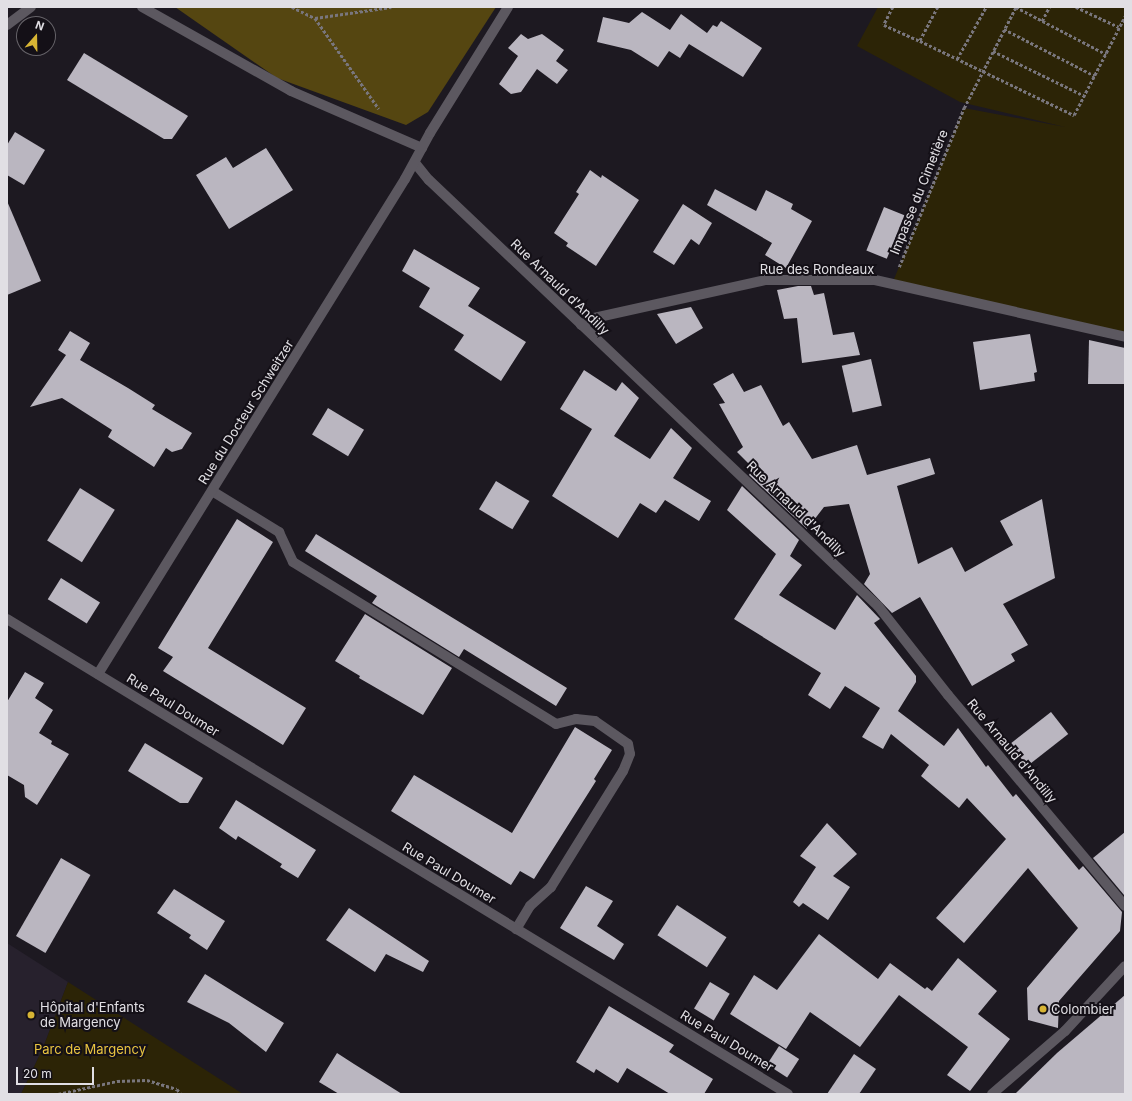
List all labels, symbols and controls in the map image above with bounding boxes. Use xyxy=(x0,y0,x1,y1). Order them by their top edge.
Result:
north arrow xyxy=(16,16,56,56)
text: N xyxy=(33,18,46,34)
street label: Impasse du Cimetière xyxy=(887,127,951,257)
street label: Rue Arnauld d'Andilly xyxy=(507,236,613,338)
street label: Rue des Rondeaux xyxy=(760,261,874,277)
street label: Rue du Docteur Schweitzer xyxy=(195,337,297,487)
street label: Rue Arnauld d'Andilly xyxy=(743,458,849,560)
street label: Rue Paul Doumer xyxy=(124,670,222,740)
street label: Rue Arnauld d'Andilly xyxy=(964,696,1060,806)
street label: Rue Paul Doumer xyxy=(400,839,498,907)
place label: Hôpital d'Enfants de Margency xyxy=(40,1000,145,1031)
place label: Colombier xyxy=(1051,1001,1114,1017)
marker: Colombier xyxy=(1038,1004,1048,1014)
street label: Rue Paul Doumer xyxy=(678,1007,776,1075)
marker: Hôpital d'Enfants de Margency xyxy=(25,1009,37,1021)
park label: Parc de Margency xyxy=(34,1041,146,1057)
scale bar xyxy=(18,1059,96,1085)
text: 20 m xyxy=(23,1066,52,1081)

